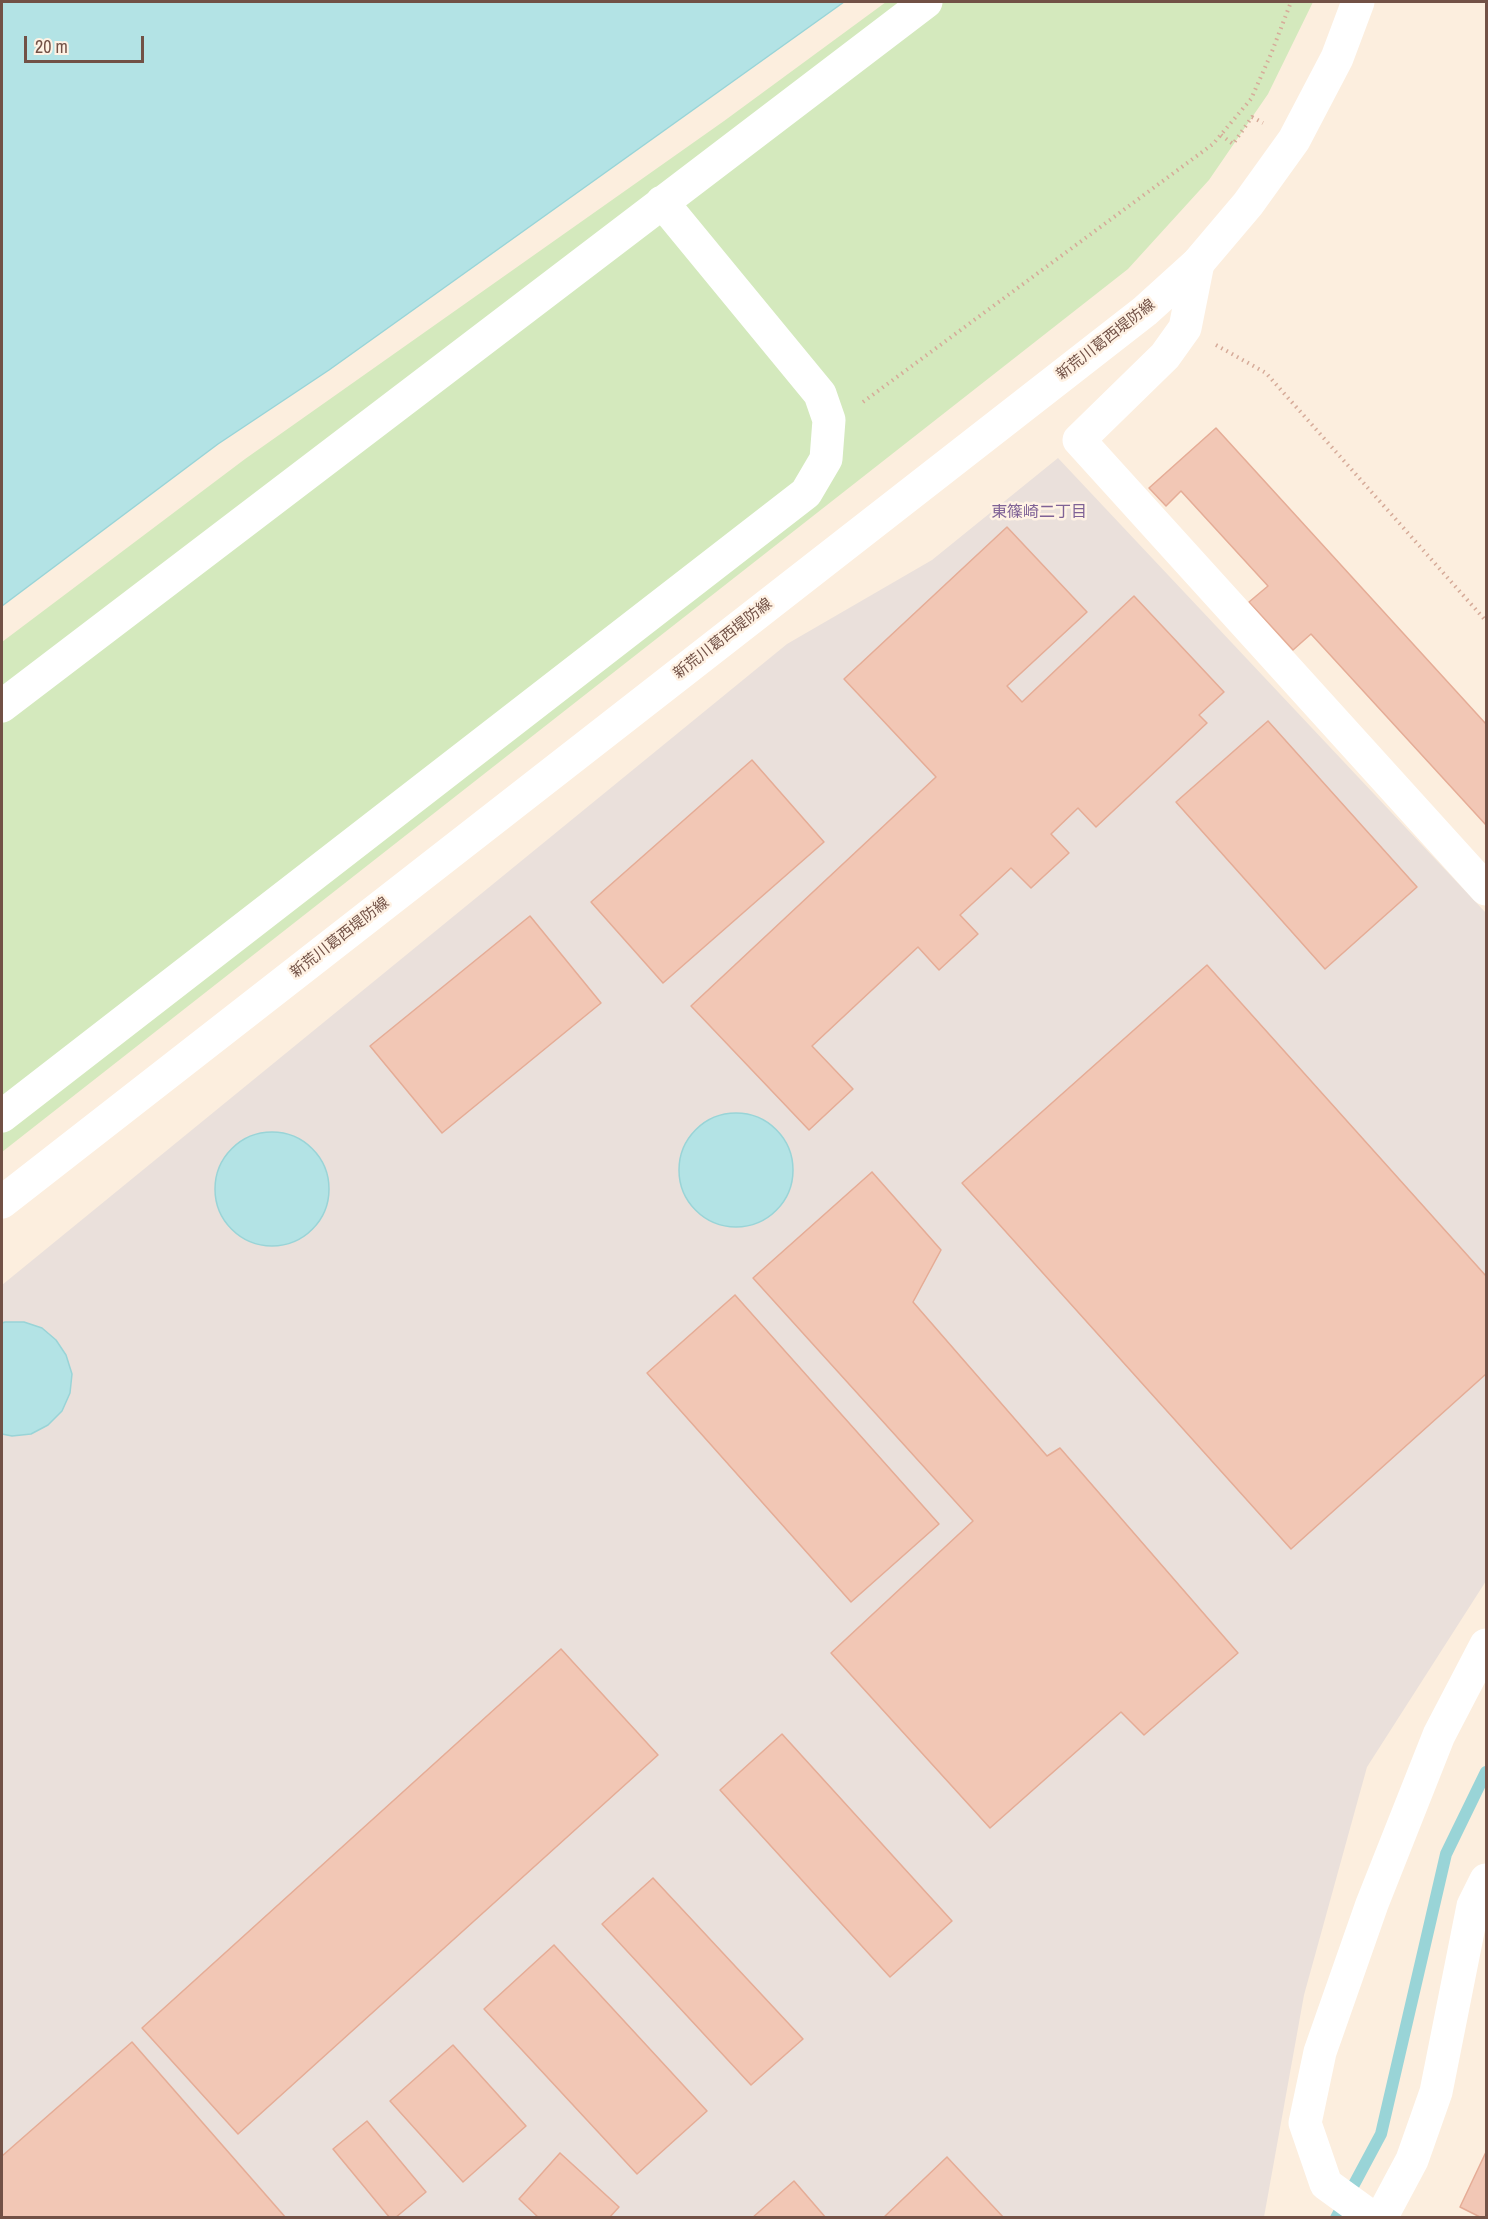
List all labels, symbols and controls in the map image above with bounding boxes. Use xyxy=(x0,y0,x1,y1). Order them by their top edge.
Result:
scale bar xyxy=(27,24,147,62)
text: 20 m xyxy=(35,34,68,59)
street label: 新荒川葛西堤防線 xyxy=(1053,296,1159,384)
district label: 東篠崎二丁目 xyxy=(991,503,1087,523)
street label: 新荒川葛西堤防線 xyxy=(670,595,776,683)
street label: 新荒川葛西堤防線 xyxy=(287,894,393,982)

